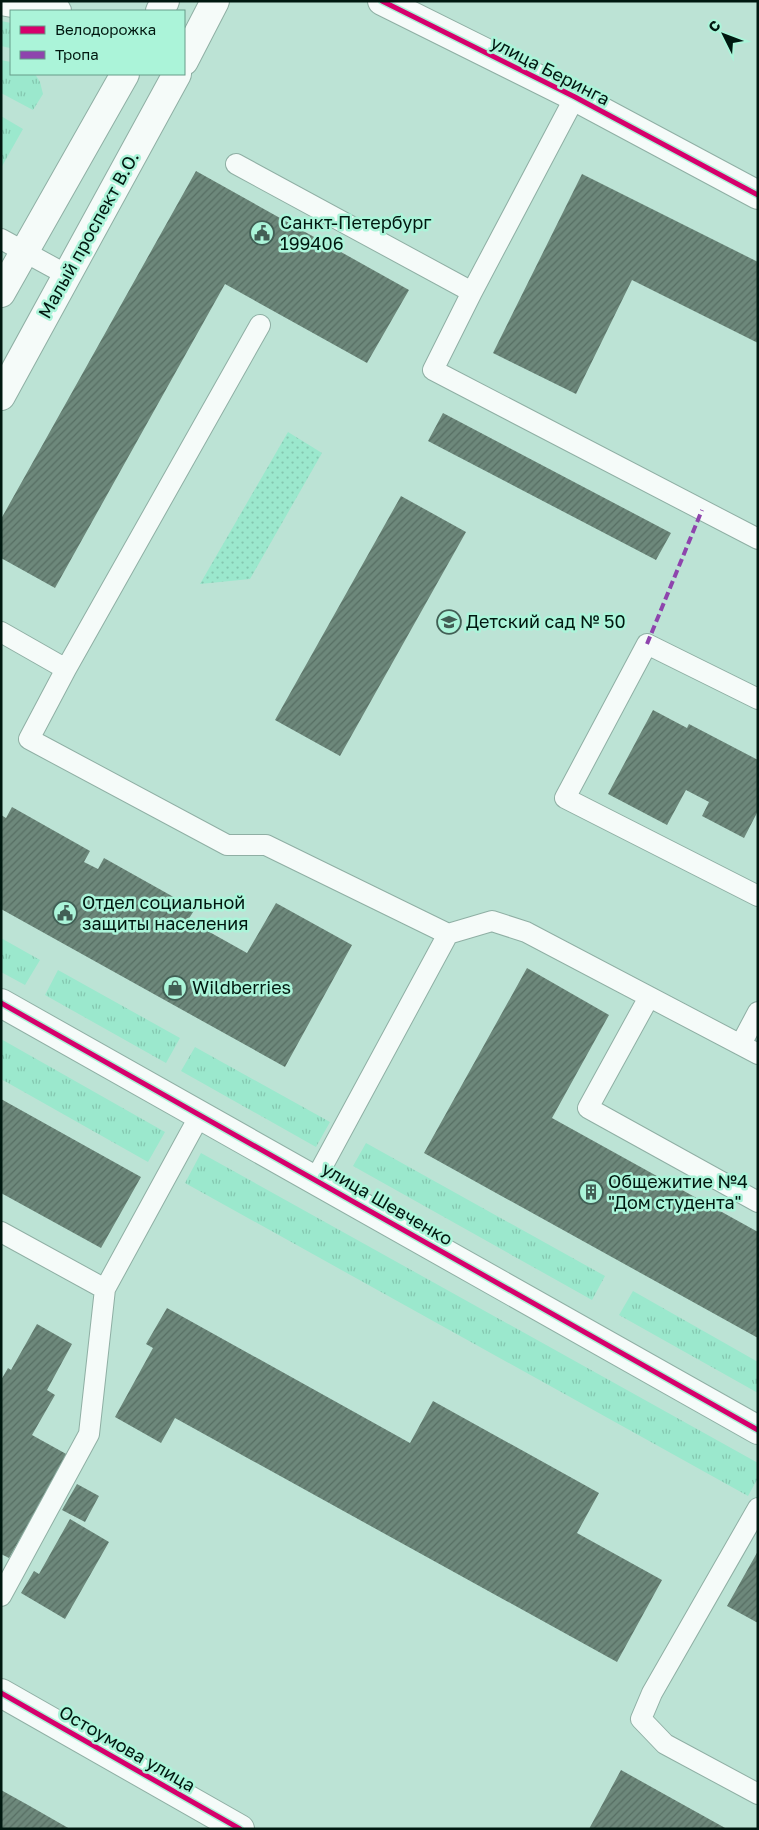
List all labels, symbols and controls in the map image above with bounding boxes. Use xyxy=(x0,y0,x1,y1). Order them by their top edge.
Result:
legend xyxy=(10,10,185,75)
north arrow xyxy=(699,10,749,60)
text: С xyxy=(704,17,724,35)
text: Велодорожка xyxy=(55,20,156,38)
street label: улица Беринга xyxy=(487,31,614,110)
text: Тропа xyxy=(55,45,99,63)
street label: Малый проспект В.О. xyxy=(33,147,143,322)
place label: Санкт-Петербург 199406 xyxy=(280,211,432,254)
public building icon: Санкт-Петербург 199406 xyxy=(249,220,275,246)
school or university icon: Детский сад № 50 xyxy=(436,609,462,635)
place label: Детский сад № 50 xyxy=(466,610,626,632)
place label: Отдел социальной защиты населения xyxy=(82,891,249,934)
public building icon: Отдел социальной защиты населения xyxy=(52,900,78,926)
shop icon: Wildberries xyxy=(162,975,188,1001)
place label: Wildberries xyxy=(192,976,291,998)
street label: улица Шевченко xyxy=(318,1157,457,1250)
place label: Общежитие №4 "Дом студента" xyxy=(608,1170,748,1213)
building icon: Общежитие №4 "Дом студента" xyxy=(578,1179,604,1205)
street label: Остоумова улица xyxy=(55,1700,200,1796)

